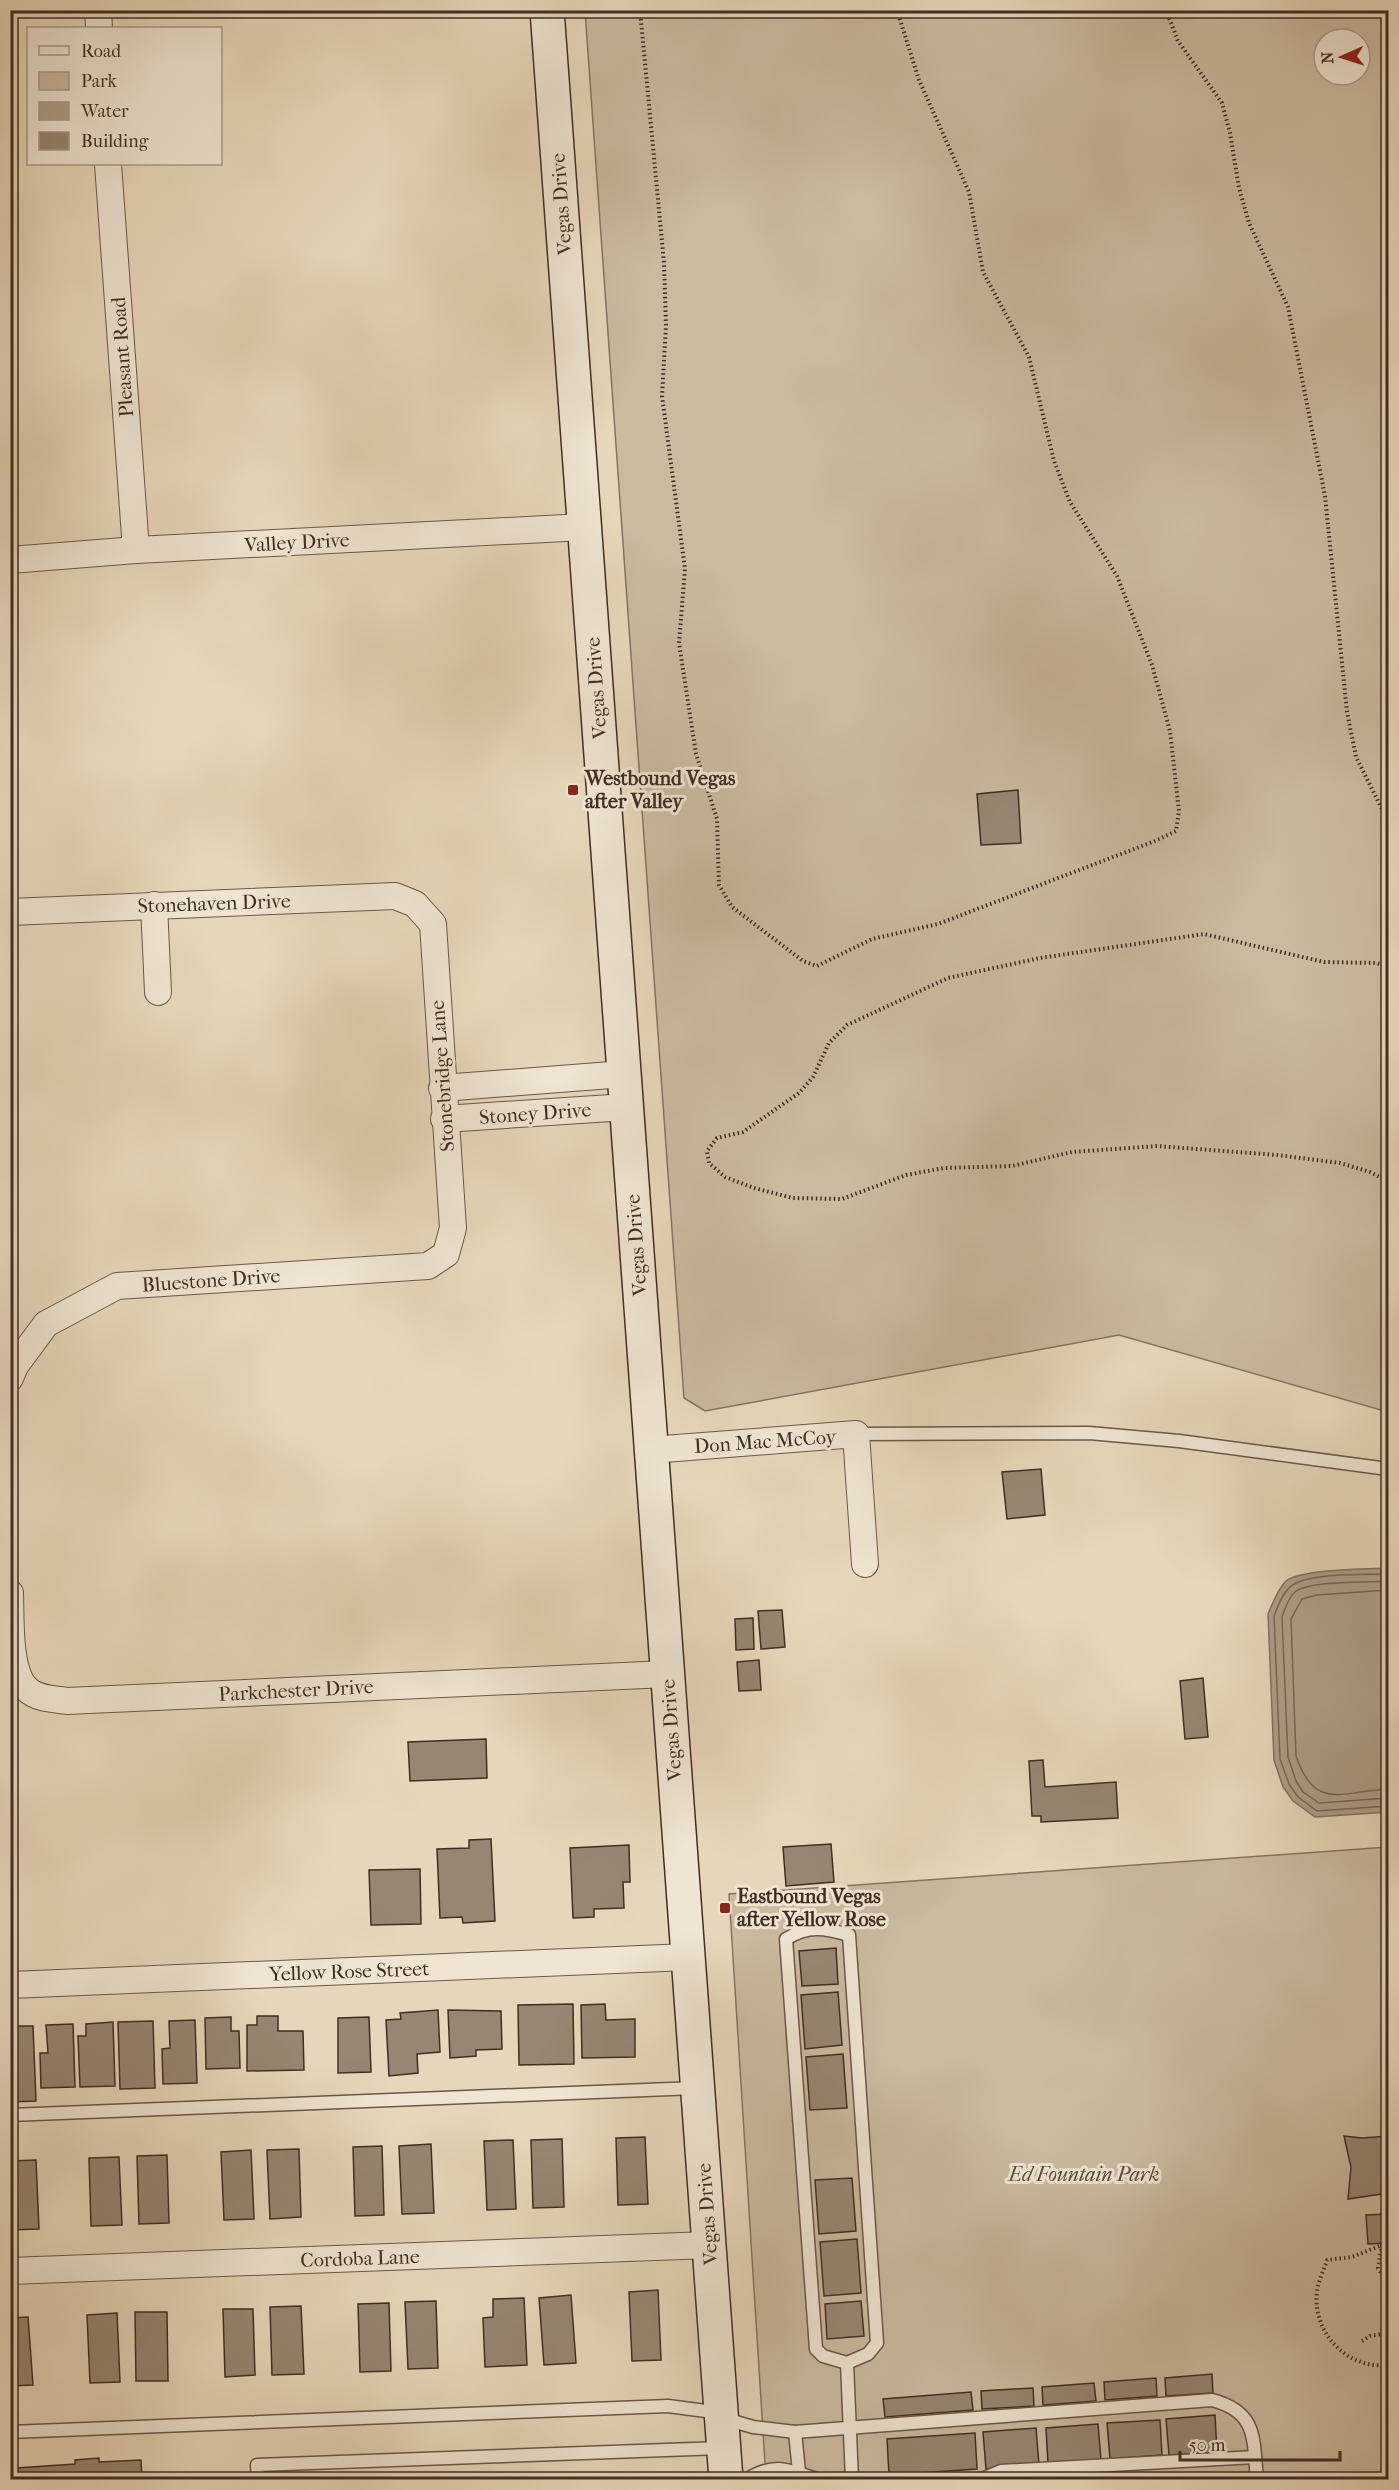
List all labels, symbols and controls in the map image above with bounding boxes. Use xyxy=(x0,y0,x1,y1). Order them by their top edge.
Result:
legend xyxy=(27,27,222,165)
north arrow xyxy=(1312,27,1372,87)
text: Road xyxy=(81,41,121,62)
text: N xyxy=(1318,50,1337,64)
text: Park xyxy=(81,71,118,92)
text: Water xyxy=(80,101,129,122)
text: Building xyxy=(81,131,149,152)
street label: Vegas Drive xyxy=(546,152,577,257)
street label: Pleasant Road xyxy=(107,295,138,418)
street label: Valley Drive xyxy=(243,528,350,557)
street label: Vegas Drive xyxy=(581,636,612,741)
place label: Westbound Vegas after Valley xyxy=(584,767,736,813)
marker: Westbound Vegas after Valley xyxy=(566,783,580,797)
street label: Stonehaven Drive xyxy=(137,889,291,918)
street label: Stonebridge Lane xyxy=(426,999,459,1153)
street label: Stoney Drive xyxy=(478,1098,592,1129)
street label: Vegas Drive xyxy=(621,1193,652,1298)
street label: Bluestone Drive xyxy=(141,1264,281,1297)
street label: Don Mac McCoy xyxy=(693,1425,838,1458)
street label: Parkchester Drive xyxy=(218,1675,374,1706)
street label: Vegas Drive xyxy=(656,1678,687,1783)
place label: Eastbound Vegas after Yellow Rose xyxy=(737,1885,886,1931)
marker: Eastbound Vegas after Yellow Rose xyxy=(718,1901,732,1915)
street label: Yellow Rose Street xyxy=(268,1957,429,1986)
street label: Vegas Drive xyxy=(692,2162,723,2267)
park label: Ed Fountain Park xyxy=(1008,2163,1159,2186)
street label: Cordoba Lane xyxy=(300,2245,420,2272)
scale bar xyxy=(1180,2424,1340,2462)
text: 50 m xyxy=(1189,2435,1226,2456)

